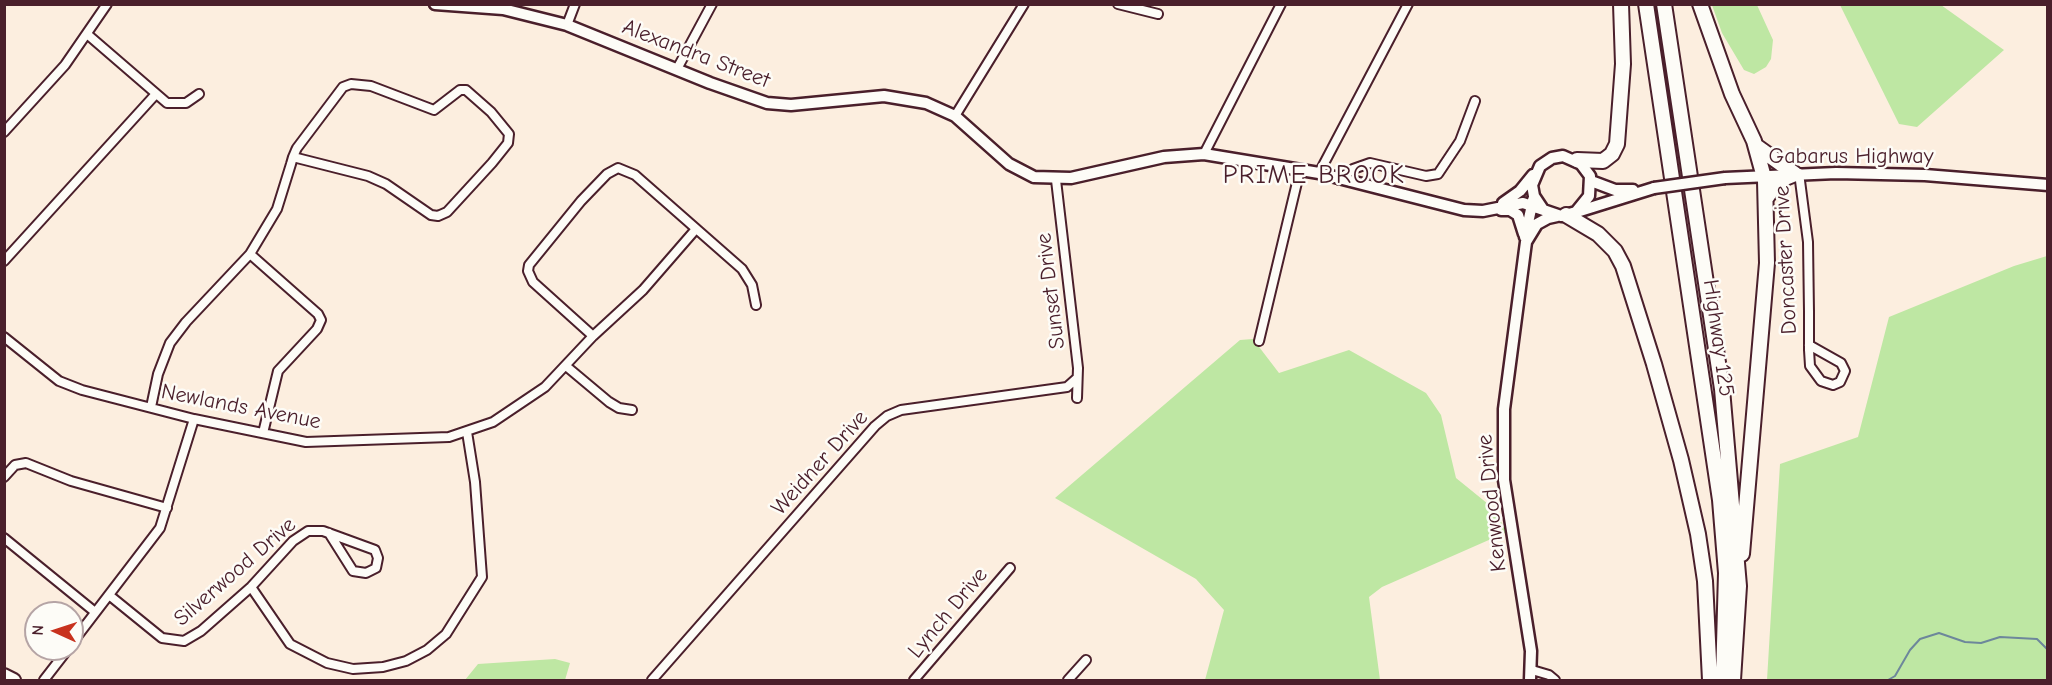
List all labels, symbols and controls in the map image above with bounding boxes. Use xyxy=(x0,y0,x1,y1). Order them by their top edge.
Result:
street label: Alexandra Street xyxy=(619,14,773,94)
street label: Gabarus Highway xyxy=(1769,144,1933,170)
district label: PRIME BROOK xyxy=(1223,160,1405,192)
street label: Doncaster Drive xyxy=(1769,185,1803,335)
street label: Sunset Drive xyxy=(1031,232,1071,350)
street label: Highway 125 xyxy=(1697,278,1739,398)
street label: Newlands Avenue xyxy=(159,379,323,435)
street label: Weidner Drive xyxy=(766,405,874,521)
street label: Kenwood Drive xyxy=(1472,433,1512,573)
street label: Silverwood Drive xyxy=(169,512,301,632)
street label: Lynch Drive xyxy=(903,562,993,664)
north arrow xyxy=(24,601,84,661)
text: N xyxy=(29,624,47,636)

